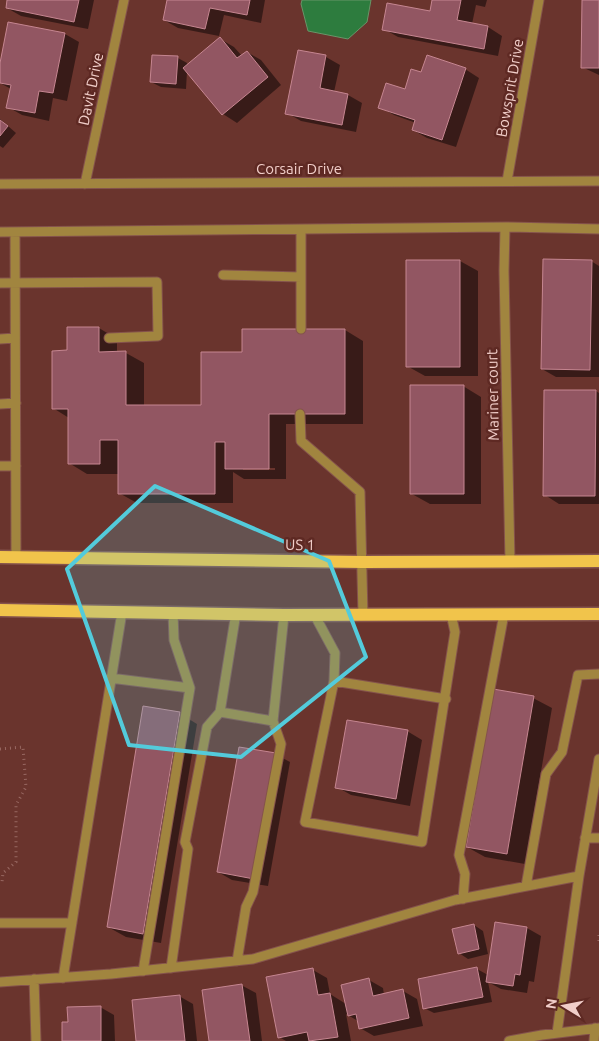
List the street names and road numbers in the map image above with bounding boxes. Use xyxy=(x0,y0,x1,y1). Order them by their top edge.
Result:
street label: Bowsprit Drive xyxy=(493,38,527,138)
street label: Davit Drive xyxy=(74,51,107,127)
street label: Corsair Drive xyxy=(256,160,342,177)
street label: Mariner court xyxy=(483,349,502,441)
street label: US 1 xyxy=(285,536,315,553)

